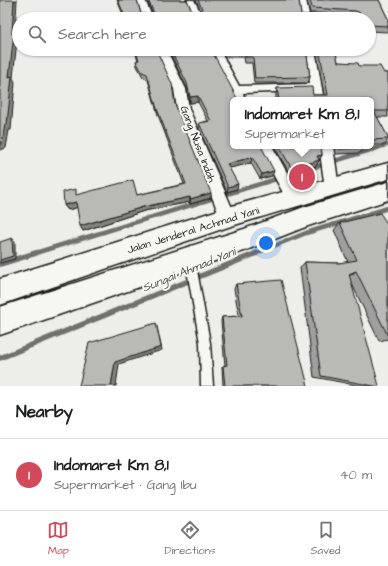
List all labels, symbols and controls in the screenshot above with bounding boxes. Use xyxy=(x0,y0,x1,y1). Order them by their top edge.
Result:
search box xyxy=(12,12,376,56)
icon: search xyxy=(26,23,48,45)
text: Search here xyxy=(58,24,147,45)
popup xyxy=(230,97,374,149)
street label: Gang Nusa Indah xyxy=(176,104,220,185)
text: Indomaret Km 8,1 xyxy=(245,104,359,125)
text: Supermarket xyxy=(245,125,325,143)
pin: 1 xyxy=(289,162,315,192)
street label: Jalan Jenderal Achmad Yani xyxy=(125,203,261,257)
your location xyxy=(256,233,276,253)
water label: Sungai Ahmad Yani xyxy=(140,243,241,297)
text: Nearby xyxy=(16,400,73,424)
text: Indomaret Km 8,1 xyxy=(54,455,169,476)
text: 1 xyxy=(28,466,30,484)
text: 40 m xyxy=(340,466,372,484)
text: Supermarket · Gang Ibu xyxy=(54,476,197,494)
tab: Map xyxy=(47,519,69,558)
tab: Directions xyxy=(164,519,216,558)
tab: Saved xyxy=(311,519,341,558)

